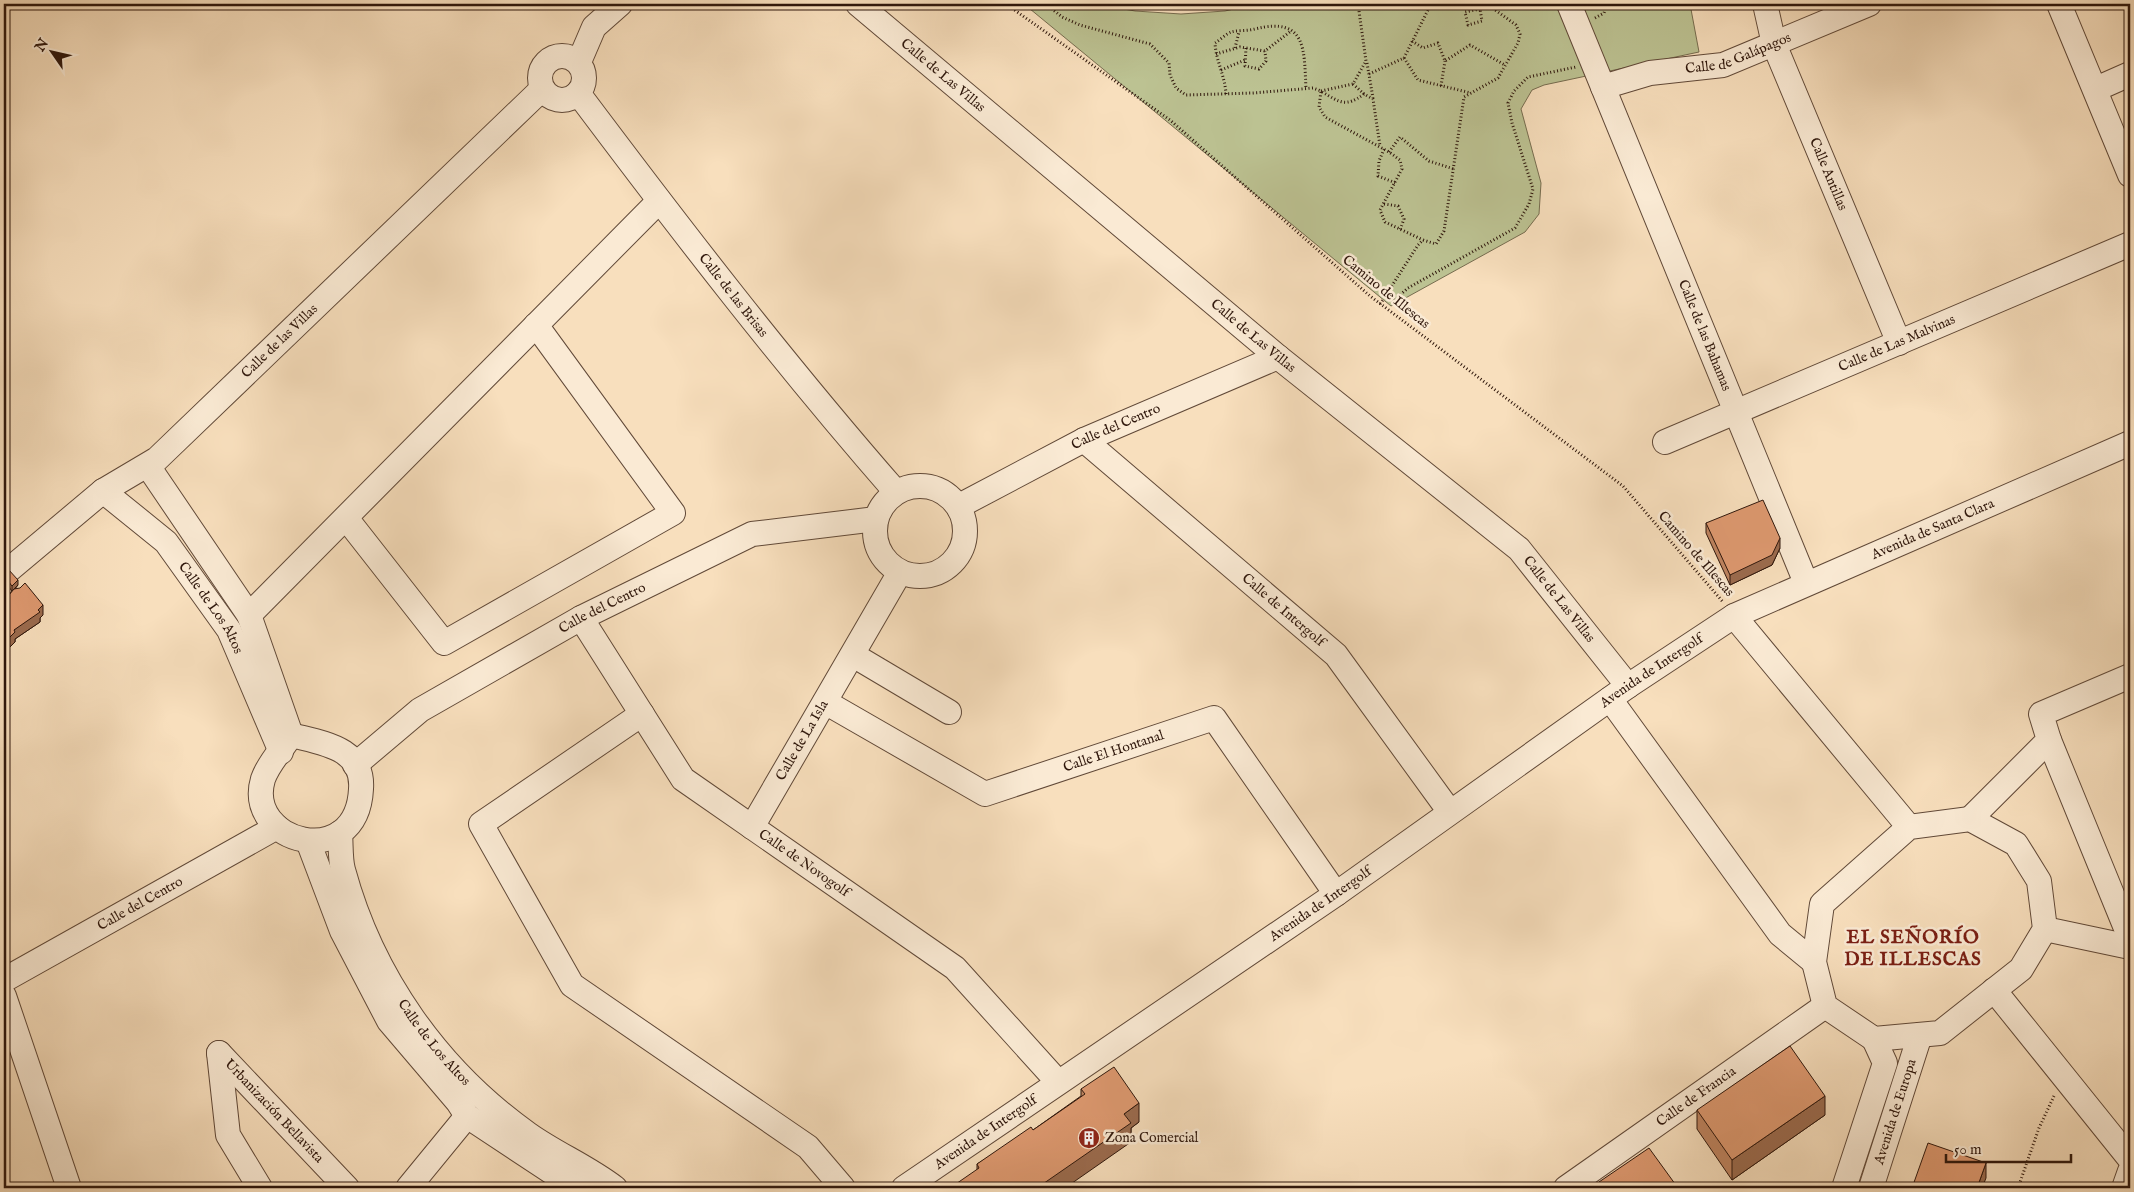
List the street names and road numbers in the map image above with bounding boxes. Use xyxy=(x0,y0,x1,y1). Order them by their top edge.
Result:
street label: Calle de Galápagos xyxy=(1684,29,1794,78)
street label: Calle de Las Villas xyxy=(897,35,989,116)
street label: Calle Antillas xyxy=(1805,135,1852,213)
street label: Calle de las Brisas xyxy=(695,250,772,341)
street label: Camino de Illescas xyxy=(1339,251,1434,333)
street label: Calle de las Bahamas xyxy=(1674,277,1735,394)
street label: Calle de Las Villas xyxy=(1207,295,1299,377)
street label: Calle de las Villas xyxy=(237,300,322,382)
street label: Calle de Las Malvinas xyxy=(1836,310,1958,376)
street label: Calle del Centro xyxy=(1068,399,1164,454)
street label: Avenida de Santa Clara xyxy=(1868,494,1998,564)
street label: Camino de Illescas xyxy=(1654,508,1738,601)
street label: Calle de Las Villas xyxy=(1519,552,1599,646)
street label: Calle de Los Altos xyxy=(174,559,247,657)
street label: Calle de Intergolf xyxy=(1238,569,1331,653)
street label: Calle del Centro xyxy=(555,578,649,638)
street label: Avenida de Intergolf xyxy=(1596,628,1709,713)
street label: Calle de La Isla xyxy=(772,696,833,784)
street label: Calle El Hontanal xyxy=(1061,726,1166,776)
street label: Calle de Novogolf xyxy=(755,825,855,903)
street label: Avenida de Intergolf xyxy=(1265,861,1377,946)
street label: Calle del Centro xyxy=(94,872,186,935)
street label: Calle de Los Altos xyxy=(393,996,474,1090)
street label: Urbanización Bellavista xyxy=(220,1055,328,1168)
street label: Avenida de Europa xyxy=(1870,1056,1921,1168)
street label: Calle de Francia xyxy=(1653,1062,1740,1131)
street label: Avenida de Intergolf xyxy=(930,1089,1043,1174)

